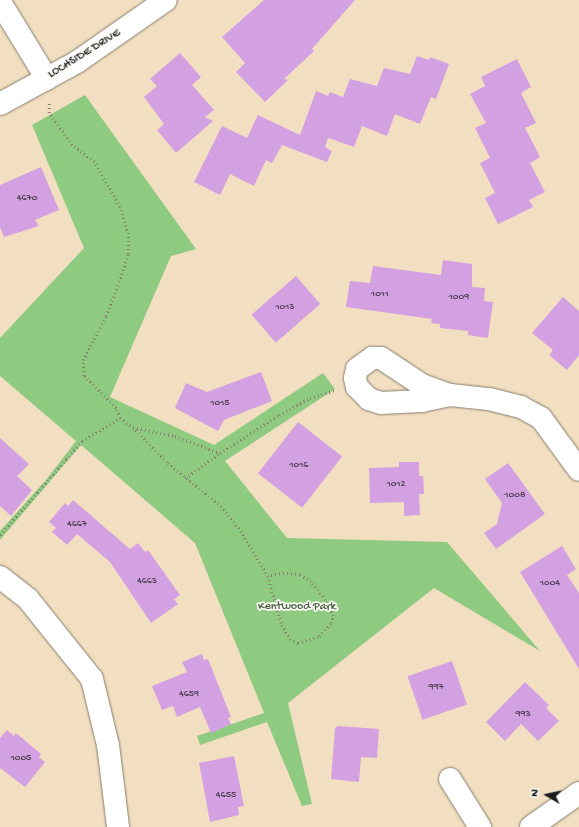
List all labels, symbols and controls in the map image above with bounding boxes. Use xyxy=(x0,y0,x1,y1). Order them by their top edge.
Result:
street label: LOCHSIDE DRIVE xyxy=(46,27,124,83)
house number: 4670 xyxy=(17,193,37,205)
house number: 1011 xyxy=(371,289,389,301)
house number: 1009 xyxy=(449,292,469,304)
house number: 1013 xyxy=(276,302,294,314)
house number: 1015 xyxy=(210,398,230,410)
house number: 1016 xyxy=(290,460,308,472)
house number: 1012 xyxy=(387,479,405,491)
house number: 1008 xyxy=(505,490,525,502)
house number: 4667 xyxy=(67,519,87,531)
house number: 4663 xyxy=(137,576,157,588)
house number: 1004 xyxy=(540,578,560,590)
park label: Kentwood Park xyxy=(258,601,336,615)
house number: 997 xyxy=(428,682,444,694)
house number: 4659 xyxy=(179,689,199,701)
house number: 993 xyxy=(515,709,531,721)
house number: 1005 xyxy=(11,753,31,765)
north arrow xyxy=(527,775,567,815)
text: N xyxy=(529,789,542,798)
house number: 4655 xyxy=(216,790,236,802)

